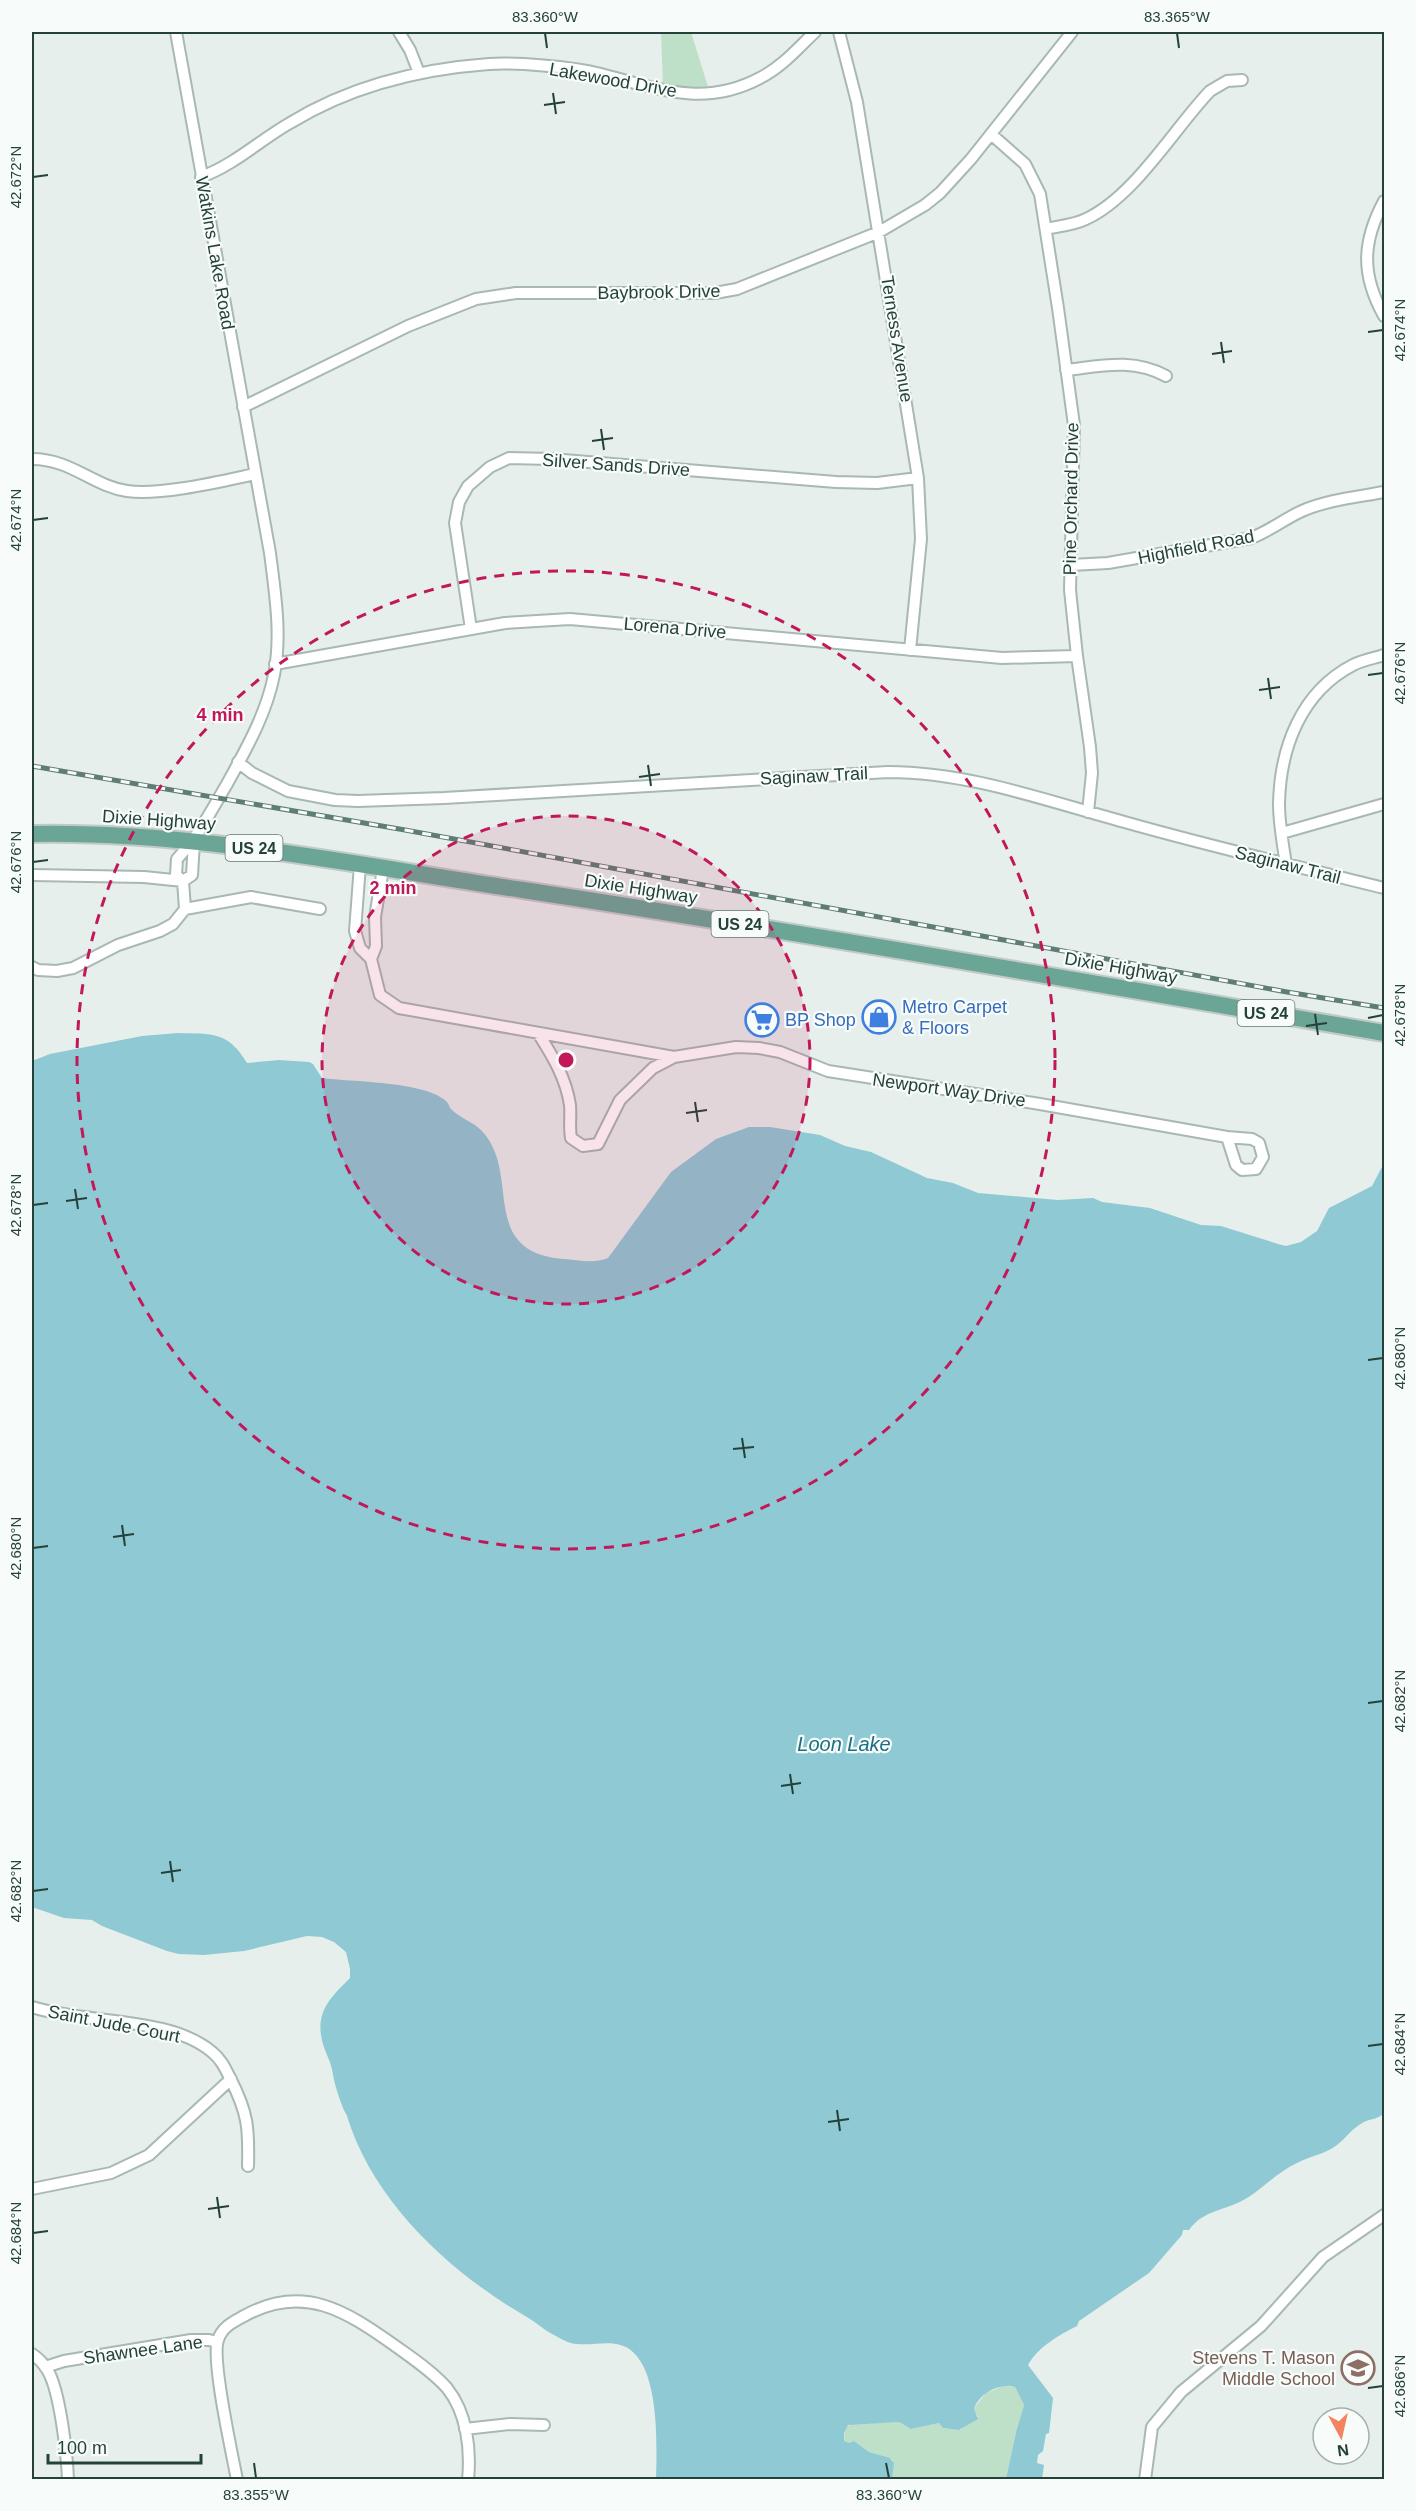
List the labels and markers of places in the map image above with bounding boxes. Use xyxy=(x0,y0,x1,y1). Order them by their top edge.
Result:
place label: Metro Carpet & Floors xyxy=(902,997,1007,1038)
shop icon: Metro Carpet & Floors xyxy=(861,999,897,1035)
supermarket icon: BP Shop xyxy=(744,1002,780,1038)
place label: BP Shop xyxy=(785,1010,856,1030)
centre of rings xyxy=(556,1050,576,1070)
place label: Stevens T. Mason Middle School xyxy=(1192,2348,1335,2389)
school or university icon: Stevens T. Mason Middle School xyxy=(1340,2350,1376,2386)

